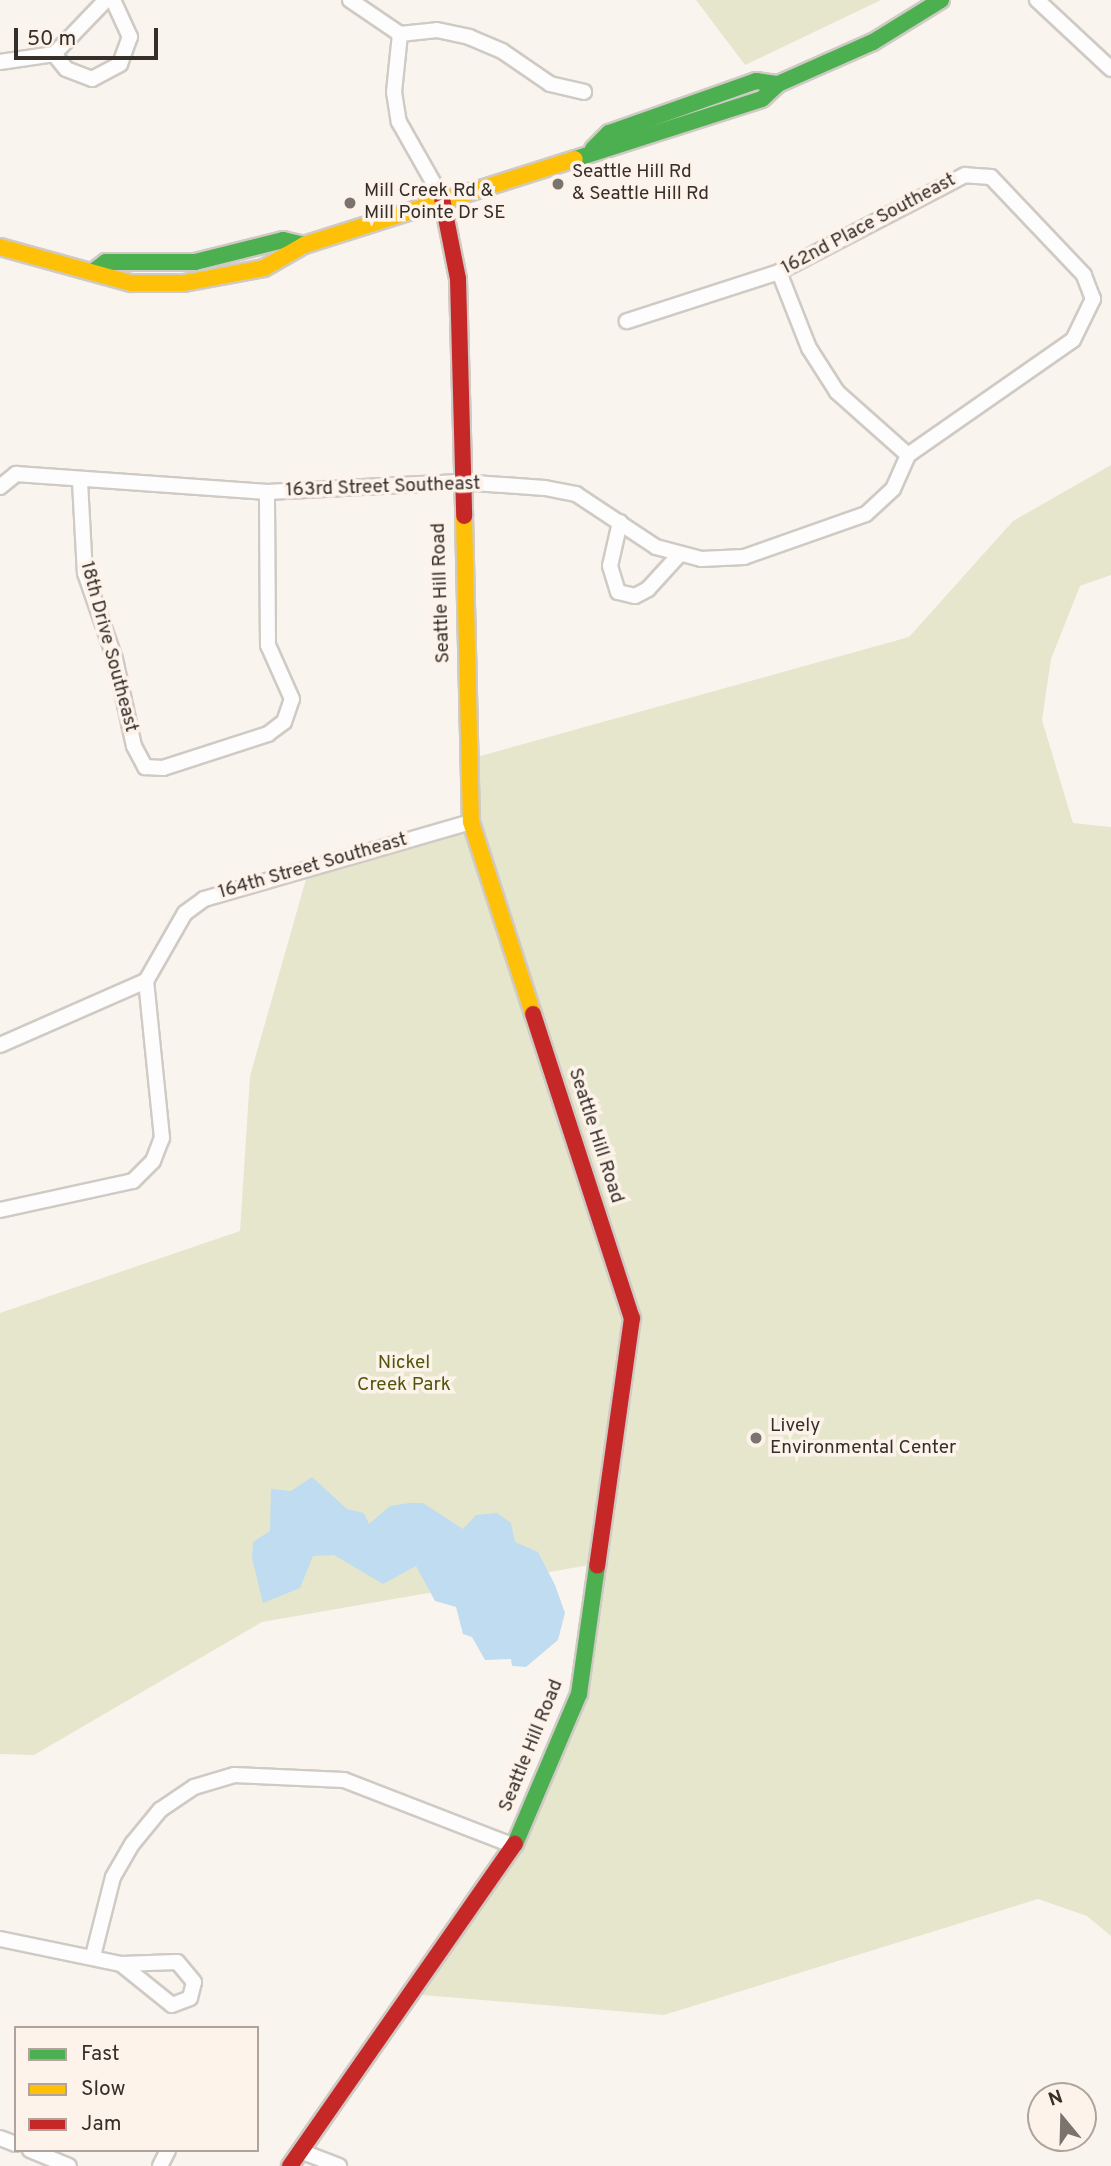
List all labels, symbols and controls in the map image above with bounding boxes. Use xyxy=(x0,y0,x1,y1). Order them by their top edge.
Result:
scale bar xyxy=(18,14,161,58)
text: 50 m xyxy=(27,26,76,53)
place label: Seattle Hill Rd & Seattle Hill Rd xyxy=(572,162,709,206)
street label: 162nd Place Southeast xyxy=(778,169,960,281)
marker: Seattle Hill Rd & Seattle Hill Rd xyxy=(550,176,566,192)
place label: Mill Creek Rd & Mill Pointe Dr SE xyxy=(364,181,506,225)
marker: Mill Creek Rd & Mill Pointe Dr SE xyxy=(342,195,358,211)
street label: 163rd Street Southeast xyxy=(285,473,481,503)
street label: Seattle Hill Road xyxy=(428,522,456,664)
street label: 18th Drive Southeast xyxy=(74,559,142,735)
street label: 164th Street Southeast xyxy=(216,829,410,905)
street label: Seattle Hill Road xyxy=(562,1066,628,1206)
park label: Nickel Creek Park xyxy=(357,1353,451,1397)
place label: Lively Environmental Center xyxy=(770,1416,957,1460)
marker: Lively Environmental Center xyxy=(748,1430,764,1446)
street label: Seattle Hill Road xyxy=(495,1676,569,1816)
legend xyxy=(14,2026,259,2152)
text: Fast xyxy=(81,2041,120,2068)
text: Slow xyxy=(81,2076,126,2103)
north arrow xyxy=(1027,2082,1097,2152)
text: N xyxy=(1045,2085,1066,2113)
text: Jam xyxy=(81,2111,122,2138)

